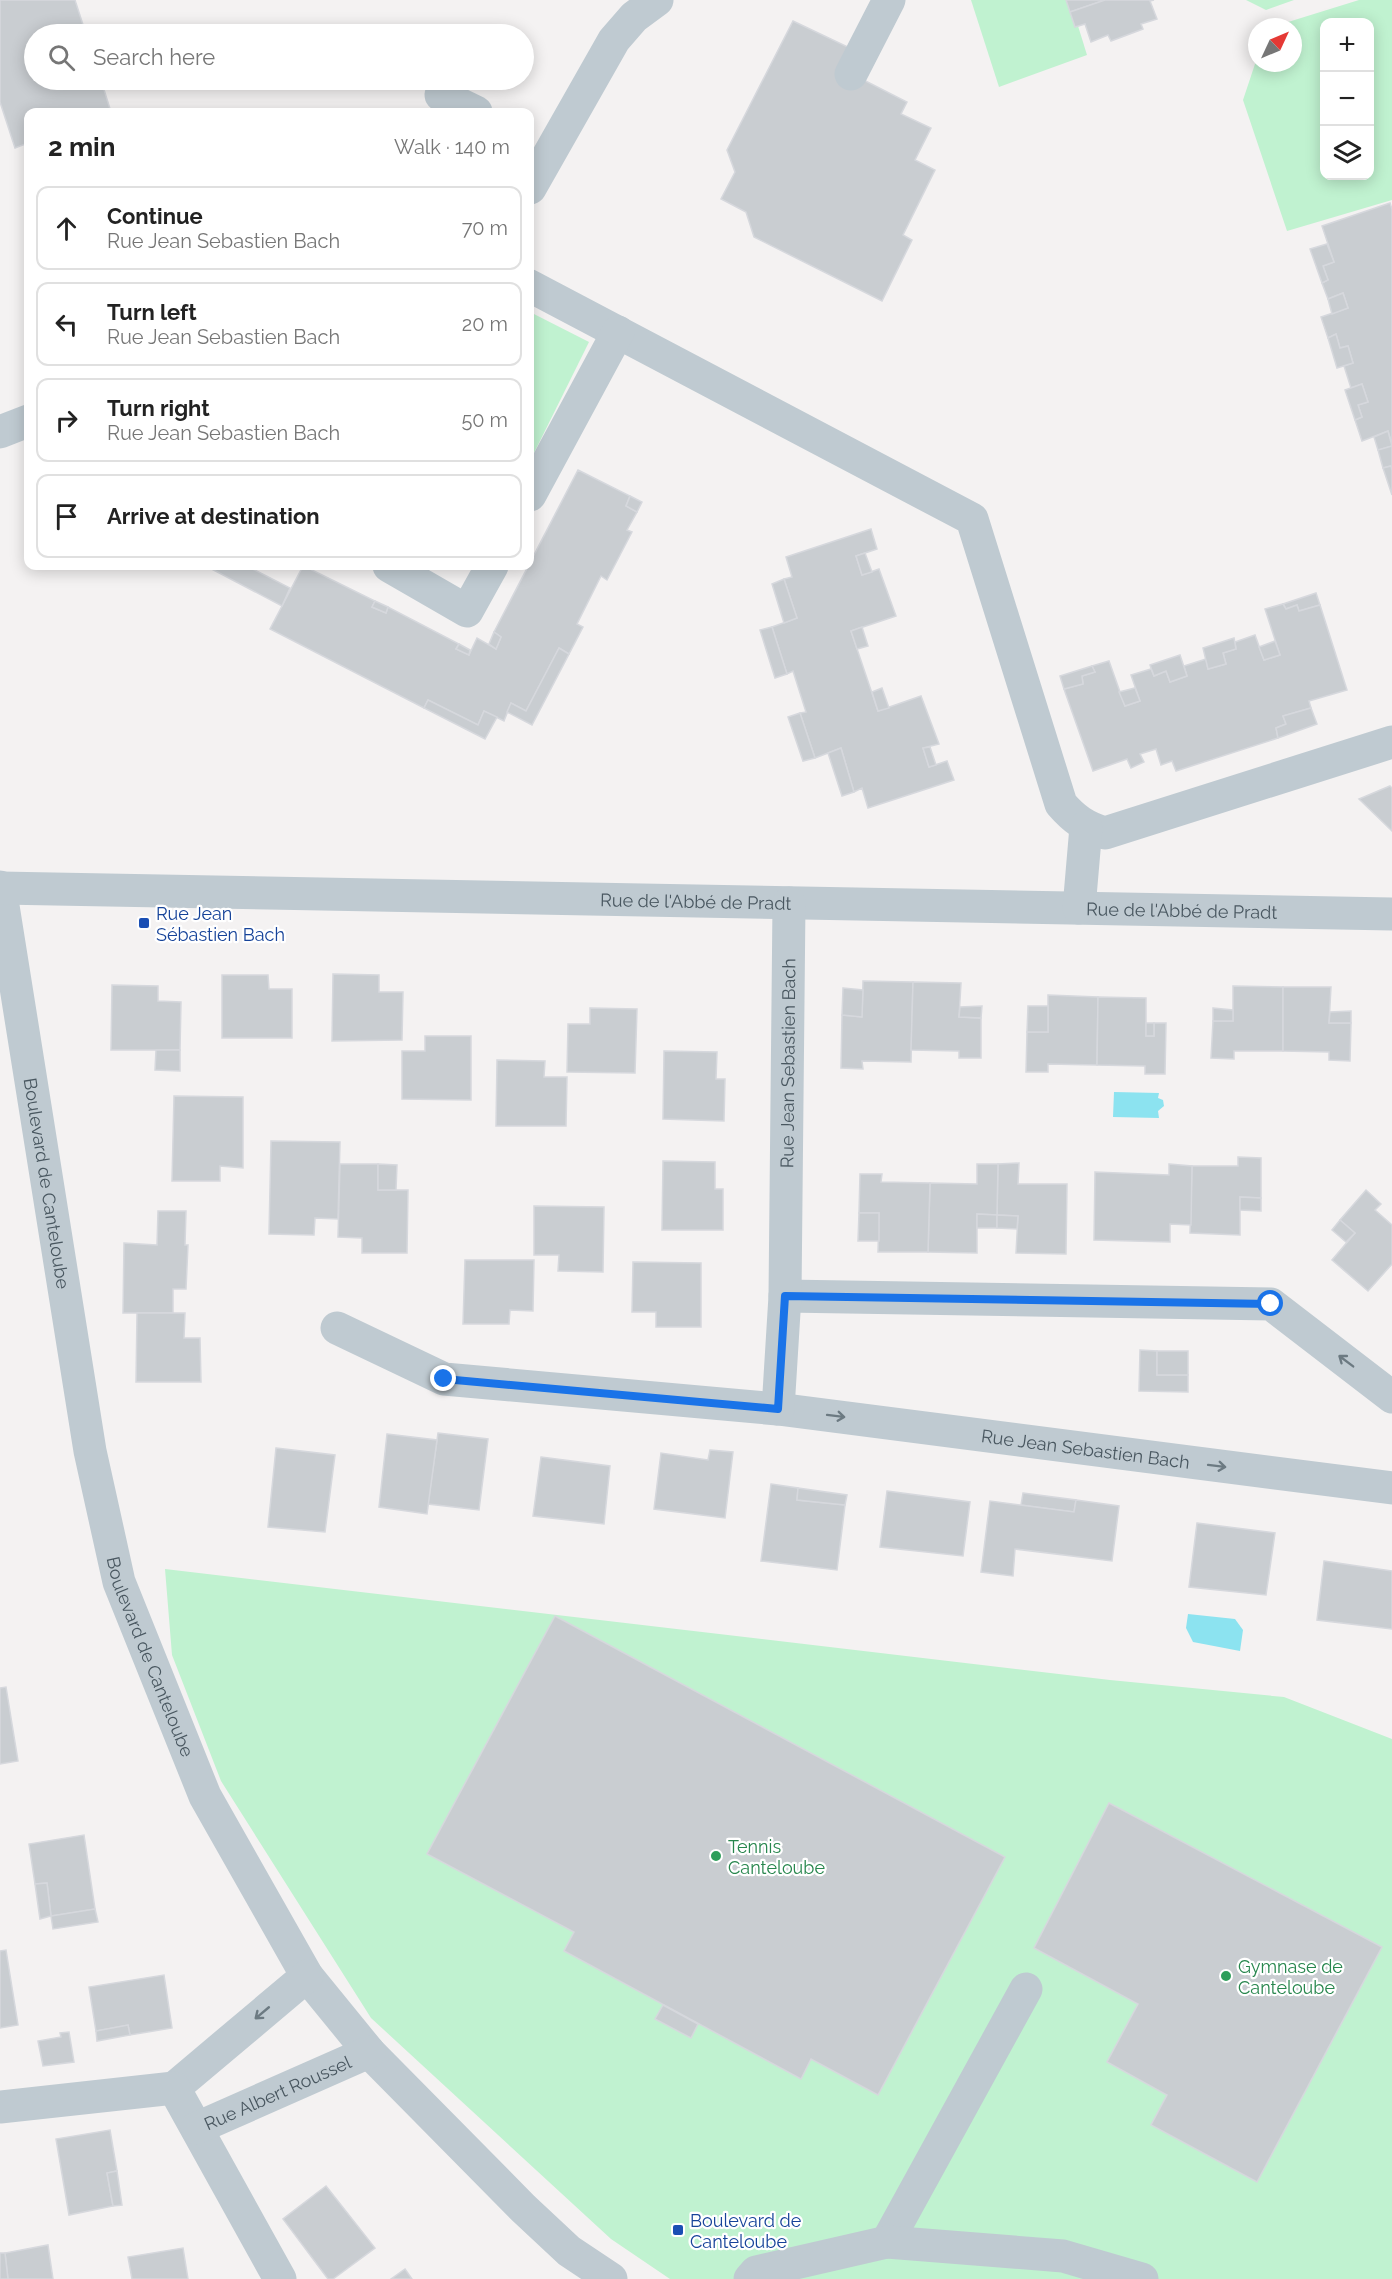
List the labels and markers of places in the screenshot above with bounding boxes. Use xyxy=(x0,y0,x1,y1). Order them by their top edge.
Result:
place label: Rue Jean Sébastien Bach xyxy=(156,903,285,945)
marker: Rue Jean Sébastien Bach xyxy=(137,916,151,930)
place label: Tennis Canteloube xyxy=(728,1836,825,1878)
marker: Tennis Canteloube xyxy=(709,1849,723,1863)
place label: Gymnase de Canteloube xyxy=(1238,1956,1343,1998)
marker: Gymnase de Canteloube xyxy=(1219,1969,1233,1983)
place label: Boulevard de Canteloube xyxy=(690,2210,802,2252)
marker: Boulevard de Canteloube xyxy=(671,2223,685,2237)

